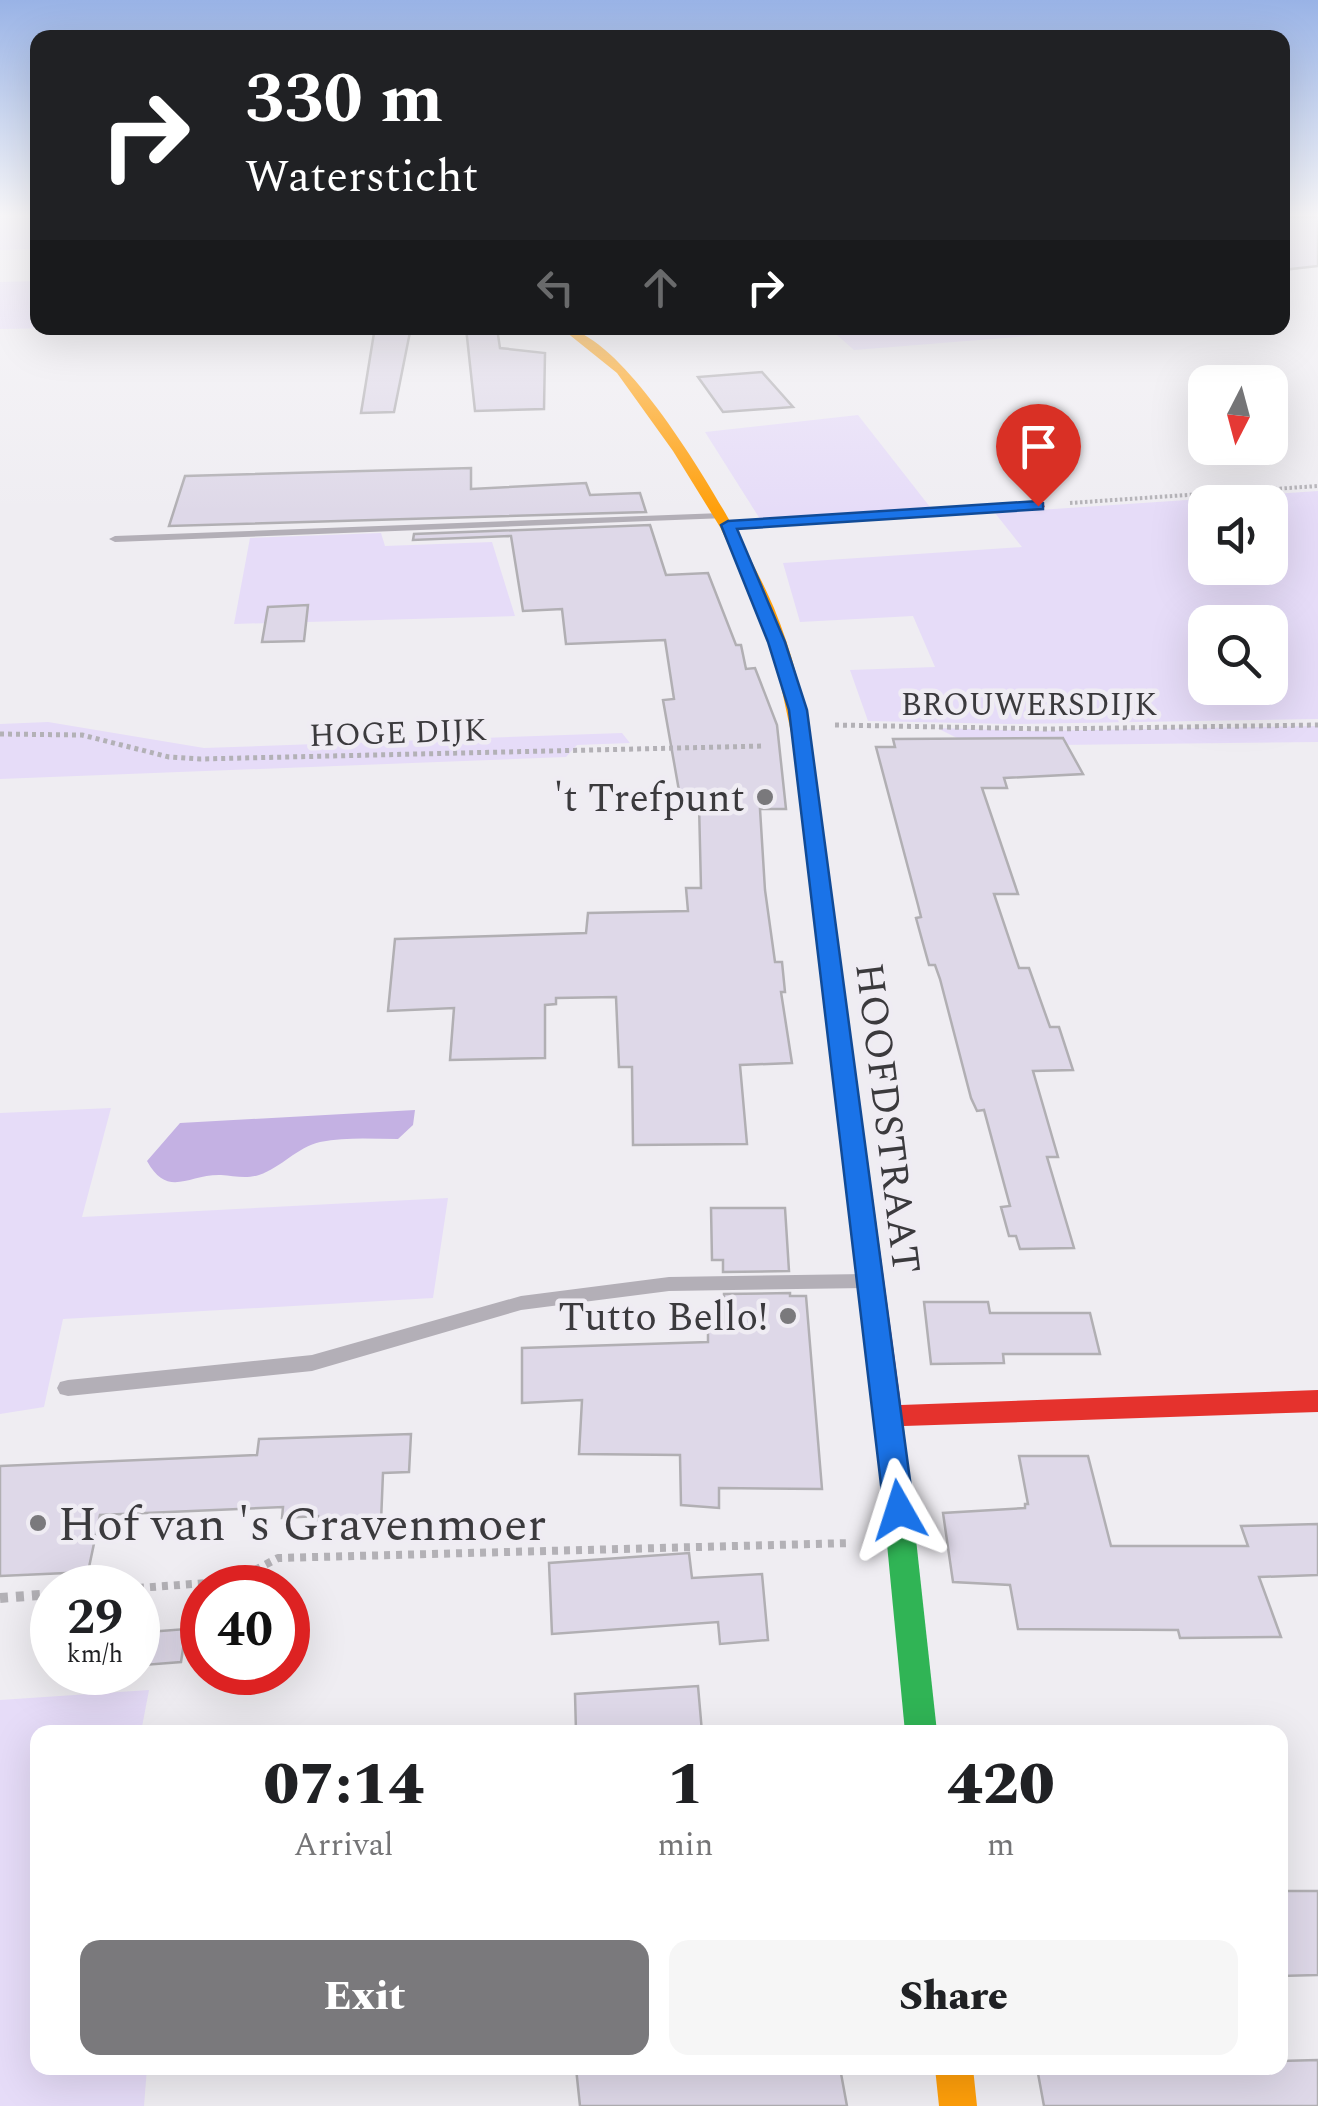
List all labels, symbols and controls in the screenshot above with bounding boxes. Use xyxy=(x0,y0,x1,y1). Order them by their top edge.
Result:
text: 330 m xyxy=(245,47,443,153)
icon: right xyxy=(80,70,210,200)
text: Watersticht xyxy=(245,143,479,212)
icon: left xyxy=(528,260,583,315)
icon: ahead xyxy=(633,260,688,315)
icon: right xyxy=(738,260,793,315)
north arrow xyxy=(1188,365,1288,465)
map controls xyxy=(1188,365,1288,705)
pin xyxy=(996,404,1081,507)
icon: arrive xyxy=(1011,419,1066,474)
button: sound xyxy=(1188,485,1288,585)
button: search xyxy=(1188,605,1288,705)
street label: BROUWERSDIJK xyxy=(901,681,1157,730)
street label: HOGE DIJK xyxy=(308,706,488,761)
place label: 't Trefpunt xyxy=(554,769,745,830)
marker: 't Trefpunt xyxy=(754,786,776,808)
street label: HOOFDSTRAAT xyxy=(837,959,936,1277)
place label: Tutto Bello! xyxy=(558,1288,768,1349)
marker: Tutto Bello! xyxy=(777,1305,799,1327)
position arrow xyxy=(847,1458,951,1562)
place label: Hof van 's Gravenmoer xyxy=(58,1489,546,1562)
marker: Hof van 's Gravenmoer xyxy=(27,1512,49,1534)
speed limit sign: 40 xyxy=(180,1565,310,1695)
text: 29 xyxy=(67,1580,123,1656)
text: km/h xyxy=(67,1636,123,1674)
text: 07:14 xyxy=(263,1739,424,1831)
text: 1 xyxy=(667,1739,703,1831)
text: 420 xyxy=(947,1739,1055,1831)
text: Arrival xyxy=(294,1821,394,1870)
text: min xyxy=(657,1821,713,1870)
text: m xyxy=(987,1821,1014,1870)
button: Exit xyxy=(80,1940,649,2055)
button: Share xyxy=(669,1940,1238,2055)

